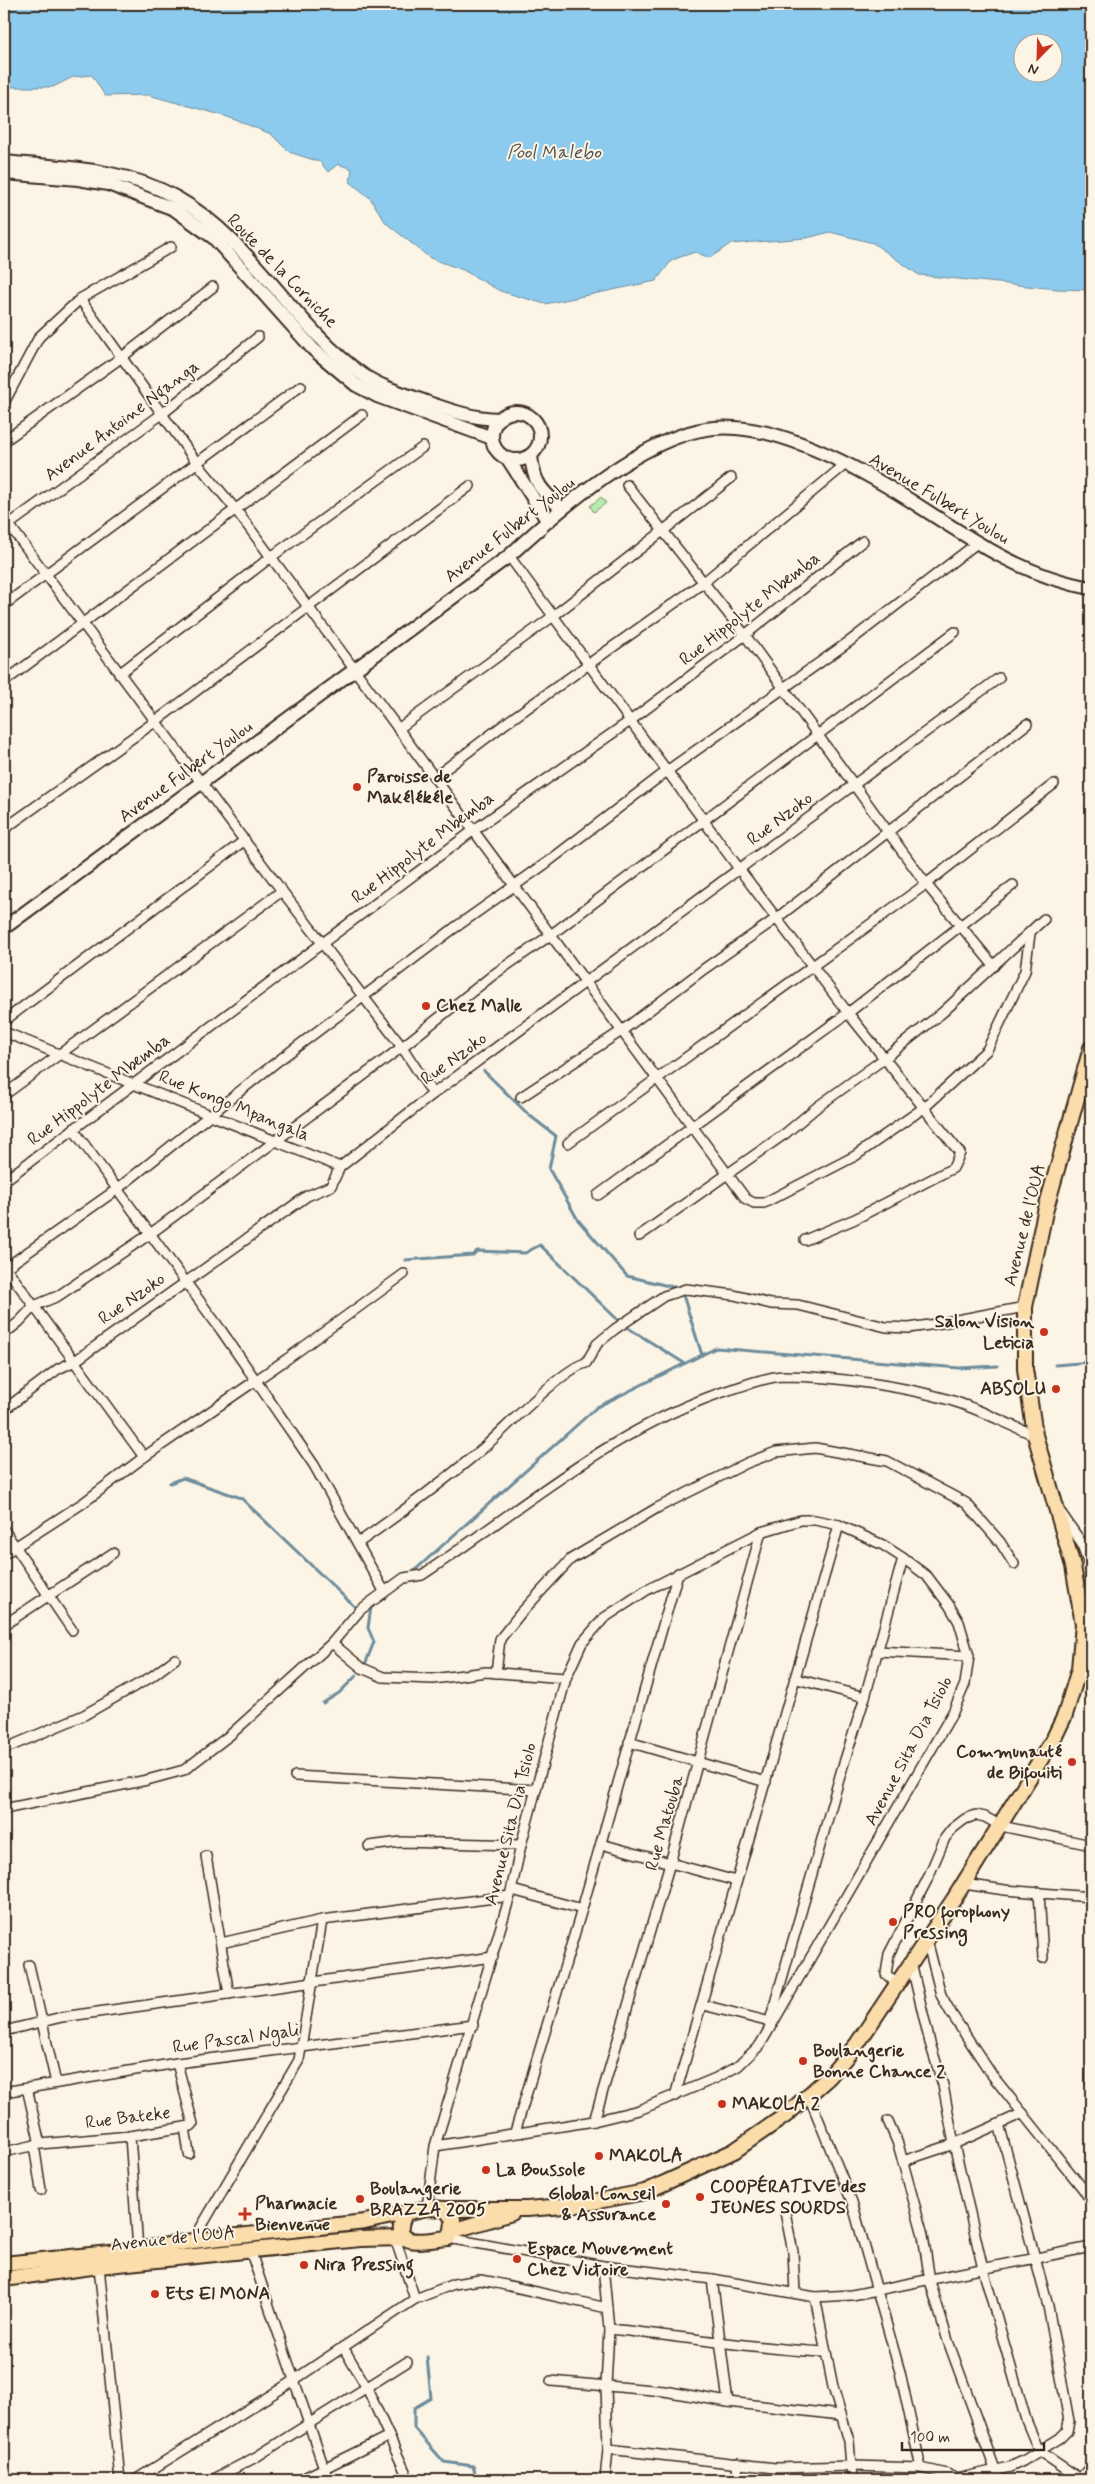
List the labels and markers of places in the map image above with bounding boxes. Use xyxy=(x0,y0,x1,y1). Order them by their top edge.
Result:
place label: Paroisse de Makélékéle xyxy=(367,765,453,810)
marker: Paroisse de Makélékéle xyxy=(351,781,363,793)
place label: Chez Malle xyxy=(436,994,523,1018)
marker: Chez Malle xyxy=(420,1000,432,1012)
place label: Salon Vision Leticia xyxy=(935,1310,1035,1355)
marker: Salon Vision Leticia xyxy=(1038,1326,1050,1338)
place label: ABSOLU xyxy=(980,1377,1046,1401)
marker: ABSOLU xyxy=(1050,1383,1062,1395)
place label: Communauté de Bifouiti xyxy=(956,1740,1062,1787)
marker: Communauté de Bifouiti xyxy=(1066,1756,1078,1768)
place label: PRO forophony Pressing xyxy=(903,1900,1010,1947)
marker: PRO forophony Pressing xyxy=(887,1916,899,1928)
place label: Boulangerie Bonne Chance 2 xyxy=(813,2039,945,2084)
marker: Boulangerie Bonne Chance 2 xyxy=(797,2055,809,2067)
place label: MAKOLA 2 xyxy=(732,2092,820,2116)
marker: MAKOLA 2 xyxy=(716,2098,728,2110)
place label: MAKOLA xyxy=(609,2144,683,2168)
marker: MAKOLA xyxy=(593,2150,605,2162)
place label: La Boussole xyxy=(496,2158,585,2182)
marker: La Boussole xyxy=(480,2164,492,2176)
place label: COOPÉRATIVE des JEUNES SOURDS xyxy=(710,2174,866,2220)
place label: Boulangerie BRAZZA 2005 xyxy=(370,2177,487,2222)
place label: Global Conseil & Assurance xyxy=(548,2182,656,2227)
marker: COOPÉRATIVE des JEUNES SOURDS xyxy=(694,2191,706,2203)
place label: Pharmacie Bienvenue xyxy=(255,2192,337,2237)
marker: Boulangerie BRAZZA 2005 xyxy=(354,2193,366,2205)
marker: Global Conseil & Assurance xyxy=(660,2198,672,2210)
marker: Pharmacie Bienvenue xyxy=(239,2208,251,2220)
place label: Espace Mouvement Chez Victoire xyxy=(527,2237,673,2282)
place label: Nira Pressing xyxy=(314,2253,414,2279)
marker: Espace Mouvement Chez Victoire xyxy=(511,2253,523,2265)
marker: Nira Pressing xyxy=(298,2259,310,2271)
place label: Ets El MONA xyxy=(165,2282,270,2306)
marker: Ets El MONA xyxy=(149,2288,161,2300)

